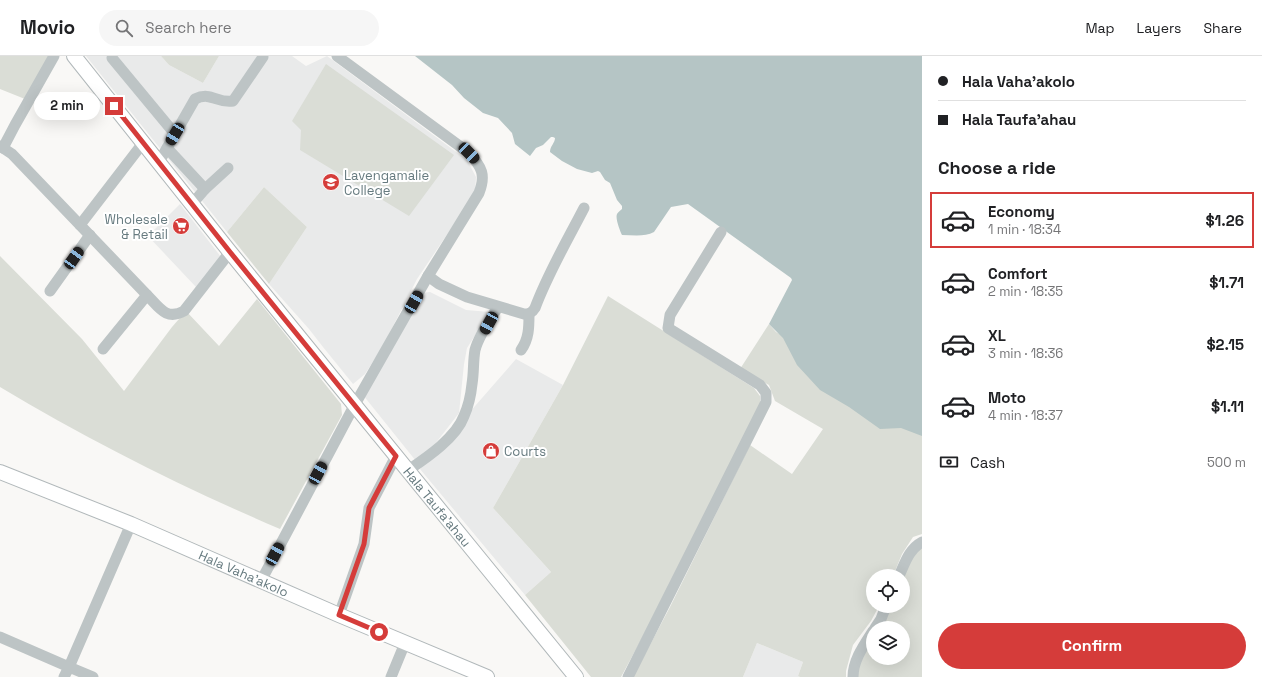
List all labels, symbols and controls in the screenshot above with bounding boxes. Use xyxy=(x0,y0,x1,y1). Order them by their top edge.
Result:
search box xyxy=(99,10,379,46)
text: Movio xyxy=(20,15,75,40)
icon: search xyxy=(113,17,135,39)
text: Search here xyxy=(145,18,232,37)
text: Map xyxy=(1085,19,1115,37)
text: Layers xyxy=(1137,19,1181,37)
text: Share xyxy=(1203,19,1242,37)
text: Hala Vaha'akolo xyxy=(962,72,1075,91)
callout: 2 min xyxy=(34,92,100,120)
text: 2 min xyxy=(50,97,84,114)
route end xyxy=(105,97,123,115)
text: Hala Taufa'ahau xyxy=(962,110,1076,129)
car xyxy=(164,121,186,147)
car xyxy=(456,140,482,166)
text: Choose a ride xyxy=(938,156,1056,179)
place label: Lavengamalie College xyxy=(344,167,429,199)
school or university icon: Lavengamalie College xyxy=(321,172,341,192)
icon: car xyxy=(940,202,976,238)
text: Economy xyxy=(988,202,1055,221)
place label: Wholesale & Retail xyxy=(105,211,168,243)
text: $1.26 xyxy=(1205,211,1244,230)
supermarket icon: Wholesale & Retail xyxy=(171,216,191,236)
text: 1 min · 18:34 xyxy=(988,221,1061,238)
car xyxy=(62,245,86,271)
icon: car xyxy=(940,264,976,300)
text: Comfort xyxy=(988,264,1048,283)
text: $1.71 xyxy=(1209,273,1244,292)
text: 2 min · 18:35 xyxy=(988,283,1063,300)
car xyxy=(403,289,425,315)
car xyxy=(478,310,500,336)
icon: car xyxy=(940,326,976,362)
text: XL xyxy=(988,326,1006,345)
text: $2.15 xyxy=(1207,335,1244,354)
text: 3 min · 18:36 xyxy=(988,345,1063,362)
icon: car xyxy=(940,388,976,424)
text: Moto xyxy=(988,388,1026,407)
text: $1.11 xyxy=(1211,397,1244,416)
text: 4 min · 18:37 xyxy=(988,407,1063,424)
shop icon: Courts xyxy=(481,441,501,461)
place label: Courts xyxy=(504,443,546,460)
icon: cash xyxy=(938,451,960,473)
text: Cash xyxy=(970,453,1005,472)
text: 500 m xyxy=(1207,454,1246,471)
car xyxy=(307,460,329,486)
street label: Hala Taufa'ahau xyxy=(400,463,475,550)
car xyxy=(264,541,286,567)
street label: Hala Vaha'akolo xyxy=(196,546,291,600)
map controls xyxy=(866,569,910,665)
button: locate xyxy=(866,569,910,613)
button: layers xyxy=(866,621,910,665)
route start xyxy=(370,623,388,641)
button: Confirm xyxy=(938,623,1246,669)

